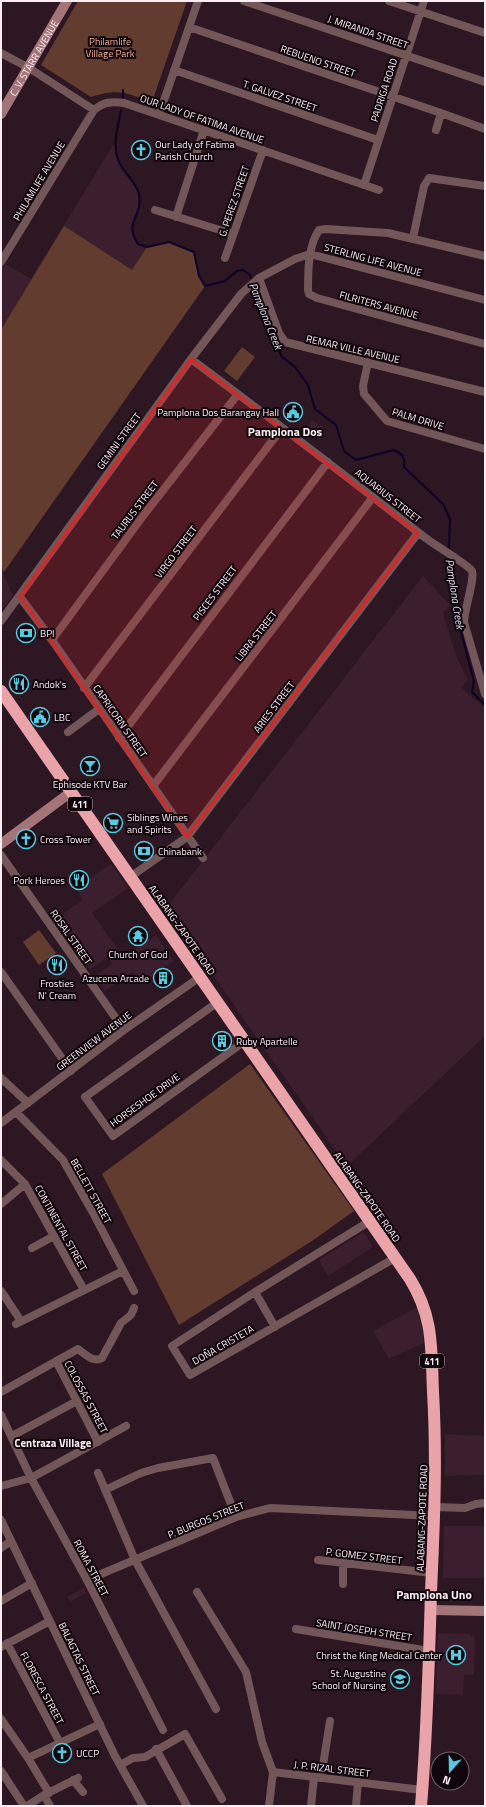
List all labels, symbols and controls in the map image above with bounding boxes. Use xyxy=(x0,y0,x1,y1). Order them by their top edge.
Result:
street label: J. MIRANDA STREET xyxy=(326,11,411,53)
street label: C. V. STARR AVENUE xyxy=(6,17,62,99)
park label: Philamlife Village Park xyxy=(85,34,135,61)
street label: REBUENO STREET xyxy=(278,41,358,81)
street label: PADRIGA ROAD xyxy=(367,56,401,124)
street label: T. GALVEZ STREET xyxy=(241,76,320,116)
street label: OUR LADY OF FATIMA AVENUE xyxy=(138,91,267,147)
place label: Our Lady of Fatima Parish Church xyxy=(155,137,235,164)
street label: PHILAMLIFE AVENUE xyxy=(9,138,69,224)
church icon: Our Lady of Fatima Parish Church xyxy=(130,139,152,161)
street label: G. PEREZ STREET xyxy=(215,163,253,239)
street label: STERLING LIFE AVENUE xyxy=(322,240,424,280)
water label: Pamplona Creek xyxy=(245,280,287,353)
street label: FILRITERS AVENUE xyxy=(338,287,421,323)
street label: REMAR VILLE AVENUE xyxy=(305,331,402,367)
public building icon: Pamplona Dos Barangay Hall xyxy=(282,401,304,423)
street label: PALM DRIVE xyxy=(390,404,446,434)
place label: Pamplona Dos Barangay Hall xyxy=(157,405,279,420)
street label: GEMINI STREET xyxy=(93,409,145,473)
district label: Pamplona Dos xyxy=(248,422,323,441)
street label: AQUARIUS STREET xyxy=(352,465,425,527)
street label: TAURUS STREET xyxy=(108,477,163,543)
street label: VIRGO STREET xyxy=(151,522,201,581)
water label: Pamplona Creek xyxy=(442,558,469,631)
street label: PISCES STREET xyxy=(189,562,241,624)
street label: LIBRA STREET xyxy=(231,607,281,665)
bank icon: BPI xyxy=(15,622,37,644)
place label: BPI xyxy=(40,626,55,641)
restaurant icon: Andok's xyxy=(8,673,30,695)
place label: Andok's xyxy=(33,677,67,692)
street label: ARIES STREET xyxy=(250,678,299,736)
street label: CAPRICORN STREET xyxy=(89,681,151,761)
public building icon: LBC xyxy=(29,706,51,728)
place label: LBC xyxy=(54,710,71,725)
bar icon: Ephisode KTV Bar xyxy=(79,755,101,777)
place label: Ephisode KTV Bar xyxy=(53,777,128,792)
road number: 411 xyxy=(68,797,92,811)
place label: Siblings Wines and Spirits xyxy=(127,810,188,837)
supermarket icon: Siblings Wines and Spirits xyxy=(102,812,124,834)
church icon: Cross Tower xyxy=(15,828,37,850)
place label: Cross Tower xyxy=(40,832,92,847)
bank icon: Chinabank xyxy=(133,840,155,862)
place label: Chinabank xyxy=(158,844,202,859)
restaurant icon: Pork Heroes xyxy=(68,869,90,891)
place label: Pork Heroes xyxy=(13,873,65,888)
street label: ALABANG-ZAPOTE ROAD xyxy=(145,882,219,978)
street label: ROSAL STREET xyxy=(46,906,96,968)
temple icon: Church of God xyxy=(127,925,149,947)
place label: Church of God xyxy=(109,947,167,962)
restaurant icon: Frosties N' Cream xyxy=(46,954,68,976)
building icon: Azucena Arcade xyxy=(152,967,174,989)
place label: Azucena Arcade xyxy=(82,971,149,986)
place label: Frosties N' Cream xyxy=(38,976,76,1003)
street label: GREENVIEW AVENUE xyxy=(53,1007,135,1074)
building icon: Ruby Apartelle xyxy=(211,1030,233,1052)
place label: Ruby Apartelle xyxy=(236,1034,298,1049)
street label: HORSESHOE DRIVE xyxy=(107,1069,184,1131)
street label: ALABANG-ZAPOTE ROAD xyxy=(330,1149,404,1245)
street label: BELLETT STREET xyxy=(67,1156,116,1227)
street label: CONTINENTAL STREET xyxy=(31,1182,91,1274)
street label: DOÑA CRISTETA xyxy=(189,1321,257,1369)
road number: 411 xyxy=(420,1354,444,1368)
street label: COLOSSAS STREET xyxy=(60,1358,112,1437)
district label: Centraza Village xyxy=(15,1435,92,1451)
street label: ALABANG-ZAPOTE ROAD xyxy=(413,1464,431,1572)
street label: P. BURGOS STREET xyxy=(165,1497,247,1542)
street label: ROMA STREET xyxy=(70,1537,113,1600)
street label: P. GOMEZ STREET xyxy=(325,1544,404,1568)
district label: Pamplona Uno xyxy=(396,1585,472,1604)
street label: SAINT JOSEPH STREET xyxy=(315,1615,414,1645)
street label: BALAGTAS STREET xyxy=(55,1620,104,1699)
hospital icon: Christ the King Medical Center xyxy=(445,1644,467,1666)
place label: Christ the King Medical Center xyxy=(316,1648,443,1663)
street label: FLORESCA STREET xyxy=(17,1649,68,1728)
place label: St. Augustine School of Nursing xyxy=(312,1666,386,1693)
school or university icon: St. Augustine School of Nursing xyxy=(389,1668,411,1690)
church icon: UCCP xyxy=(51,1742,73,1764)
place label: UCCP xyxy=(76,1746,99,1761)
north arrow xyxy=(430,1751,470,1791)
street label: J. P. RIZAL STREET xyxy=(293,1757,372,1781)
text: N xyxy=(440,1772,453,1789)

